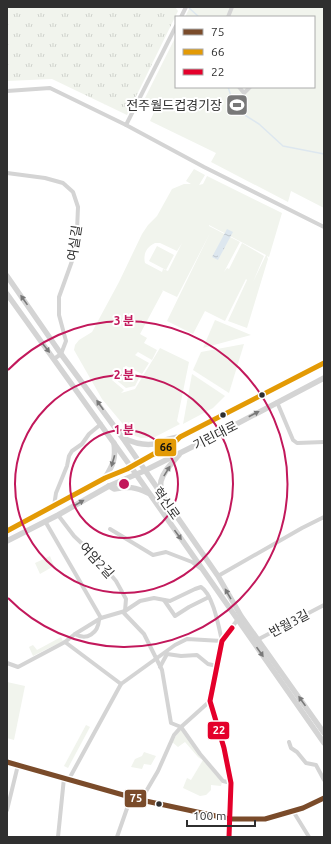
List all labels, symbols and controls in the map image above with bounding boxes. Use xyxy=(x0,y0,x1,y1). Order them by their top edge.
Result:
legend xyxy=(175,16,315,88)
text: 75 xyxy=(211,25,225,38)
text: 66 xyxy=(211,45,225,58)
text: 22 xyxy=(211,65,225,78)
sports icon: 전주월드컵경기장 xyxy=(224,92,250,118)
place label: 전주월드컵경기장 xyxy=(126,98,222,112)
street label: 여실길 xyxy=(64,224,84,262)
one-way arrow xyxy=(20,295,28,305)
text: 3 분 xyxy=(114,314,134,327)
one-way arrow xyxy=(42,343,51,354)
text: 2 분 xyxy=(114,368,134,381)
unlabelled marker xyxy=(257,390,267,400)
one-way arrow xyxy=(96,400,104,411)
unlabelled marker xyxy=(218,410,228,420)
one-way arrow xyxy=(249,411,260,417)
street label: 기린대로 xyxy=(191,418,240,452)
text: 1 분 xyxy=(114,423,134,436)
line badge: 66 xyxy=(154,438,177,457)
text: 66 xyxy=(160,441,172,453)
one-way arrow xyxy=(110,456,116,468)
one-way arrow xyxy=(163,465,171,476)
centre of rings xyxy=(117,477,131,491)
street label: 혁신로 xyxy=(151,484,183,522)
one-way arrow xyxy=(73,500,84,506)
one-way arrow xyxy=(174,529,182,540)
street label: 여암2길 xyxy=(77,539,117,581)
one-way arrow xyxy=(225,588,232,600)
street label: 반월3길 xyxy=(267,607,311,639)
one-way arrow xyxy=(256,647,264,658)
one-way arrow xyxy=(298,696,306,706)
line badge: 22 xyxy=(207,721,230,740)
text: 22 xyxy=(213,724,225,736)
line badge: 75 xyxy=(124,789,147,808)
text: 75 xyxy=(130,792,142,804)
unlabelled marker xyxy=(154,799,164,809)
scale bar xyxy=(187,802,255,828)
text: 100 m xyxy=(193,809,226,822)

